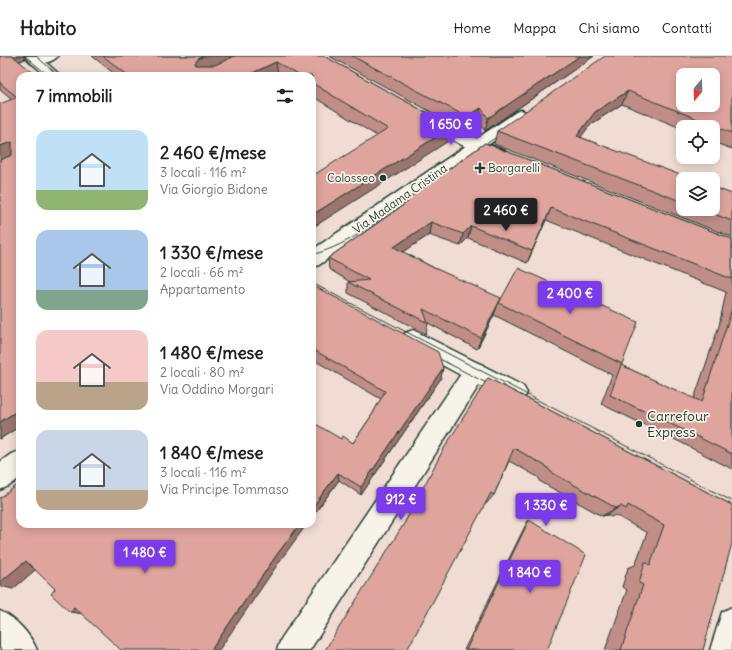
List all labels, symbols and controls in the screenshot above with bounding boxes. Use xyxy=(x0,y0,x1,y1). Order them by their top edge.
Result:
text: Habito xyxy=(20,16,76,40)
text: Home xyxy=(453,19,491,37)
text: Mappa xyxy=(513,19,556,37)
text: Chi siamo xyxy=(578,19,640,37)
text: Contatti xyxy=(662,19,712,37)
north arrow xyxy=(676,68,720,112)
map controls xyxy=(676,68,720,216)
text: 7 immobili xyxy=(36,85,112,107)
icon: filters xyxy=(274,85,296,107)
pin: 1 650 € xyxy=(414,112,488,146)
text: 1 650 € xyxy=(429,116,473,133)
button: locate xyxy=(676,120,720,164)
text: 2 460 €/mese xyxy=(160,142,266,164)
icon: home xyxy=(68,146,116,194)
street label: Via Madama Cristina xyxy=(350,160,450,237)
place label: Borgarelli xyxy=(488,160,540,175)
marker: Borgarelli xyxy=(475,163,485,173)
text: 3 locali · 116 m² xyxy=(160,164,247,181)
place label: Colosseo xyxy=(327,170,375,185)
button: layers xyxy=(676,172,720,216)
marker: Colosseo xyxy=(378,173,388,183)
text: Via Giorgio Bidone xyxy=(160,181,268,198)
pin: 2 460 € xyxy=(469,198,543,232)
text: 2 460 € xyxy=(483,202,529,219)
text: 1 330 €/mese xyxy=(160,242,263,264)
icon: home xyxy=(68,246,116,294)
text: 2 locali · 66 m² xyxy=(160,264,244,281)
text: Appartamento xyxy=(160,281,245,298)
pin: 2 400 € xyxy=(533,281,607,315)
text: 2 400 € xyxy=(547,285,593,302)
text: 1 480 €/mese xyxy=(160,342,264,364)
icon: home xyxy=(68,346,116,394)
text: 2 locali · 80 m² xyxy=(160,364,245,381)
text: Via Oddino Morgari xyxy=(160,381,274,398)
place label: Carrefour Express xyxy=(647,407,709,441)
marker: Carrefour Express xyxy=(634,419,644,429)
text: 1 840 €/mese xyxy=(160,442,264,464)
icon: home xyxy=(68,446,116,494)
text: 3 locali · 116 m² xyxy=(160,464,247,481)
text: Via Principe Tommaso xyxy=(160,481,289,498)
pin: 912 € xyxy=(373,487,429,521)
text: 912 € xyxy=(385,491,417,508)
pin: 1 330 € xyxy=(509,493,583,527)
text: 1 330 € xyxy=(524,497,568,514)
pin: 1 480 € xyxy=(108,540,182,574)
text: 1 480 € xyxy=(123,544,167,561)
pin: 1 840 € xyxy=(493,560,567,594)
text: 1 840 € xyxy=(508,564,552,581)

